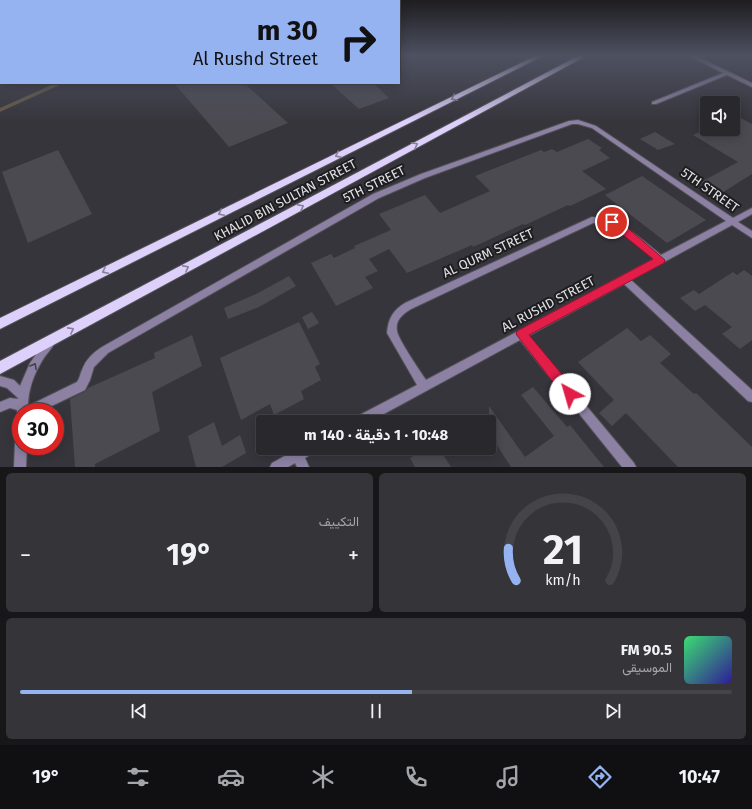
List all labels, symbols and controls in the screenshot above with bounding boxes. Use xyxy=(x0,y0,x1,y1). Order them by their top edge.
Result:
text: 30 m xyxy=(257,14,318,47)
icon: right xyxy=(332,16,384,68)
text: Al Rushd Street xyxy=(193,48,318,70)
one-way arrow xyxy=(451,93,459,101)
map controls xyxy=(700,96,740,136)
button: sound xyxy=(700,96,740,136)
one-way arrow xyxy=(411,143,418,150)
one-way arrow xyxy=(334,150,342,158)
street label: KHALID BIN SULTAN STREET xyxy=(211,156,359,244)
street label: 5TH STREET xyxy=(341,162,408,205)
street label: 5TH STREET xyxy=(678,165,742,216)
one-way arrow xyxy=(296,204,304,212)
pin xyxy=(595,205,629,239)
one-way arrow xyxy=(218,208,226,216)
icon: arrive xyxy=(601,211,623,233)
street label: AL QURM STREET xyxy=(440,225,536,281)
one-way arrow xyxy=(182,266,189,273)
one-way arrow xyxy=(102,267,109,274)
street label: AL RUSHD STREET xyxy=(499,273,597,335)
one-way arrow xyxy=(67,327,75,335)
one-way arrow xyxy=(29,363,37,370)
position arrow xyxy=(549,373,591,415)
speed limit sign: 30 xyxy=(12,403,64,455)
text: 10:48 · 1 دقيقة · 140 m xyxy=(304,426,448,444)
text: التكييف xyxy=(319,514,359,529)
text: 21 xyxy=(543,524,582,574)
text: 19° xyxy=(166,537,213,573)
text: − xyxy=(20,542,31,569)
text: + xyxy=(348,542,359,569)
text: km/h xyxy=(545,571,580,588)
text: 90.5 FM xyxy=(621,641,672,659)
text: الموسيقى xyxy=(622,660,672,675)
icon: previous xyxy=(128,700,150,722)
icon: pause xyxy=(365,700,387,722)
icon: next xyxy=(602,700,624,722)
icon: filters xyxy=(124,763,152,791)
icon: car xyxy=(217,763,245,791)
icon: climate xyxy=(309,763,337,791)
icon: phone xyxy=(402,763,430,791)
icon: music xyxy=(494,763,522,791)
icon: directions xyxy=(586,763,614,791)
text: 19° xyxy=(32,766,60,788)
text: 10:47 xyxy=(679,766,720,788)

